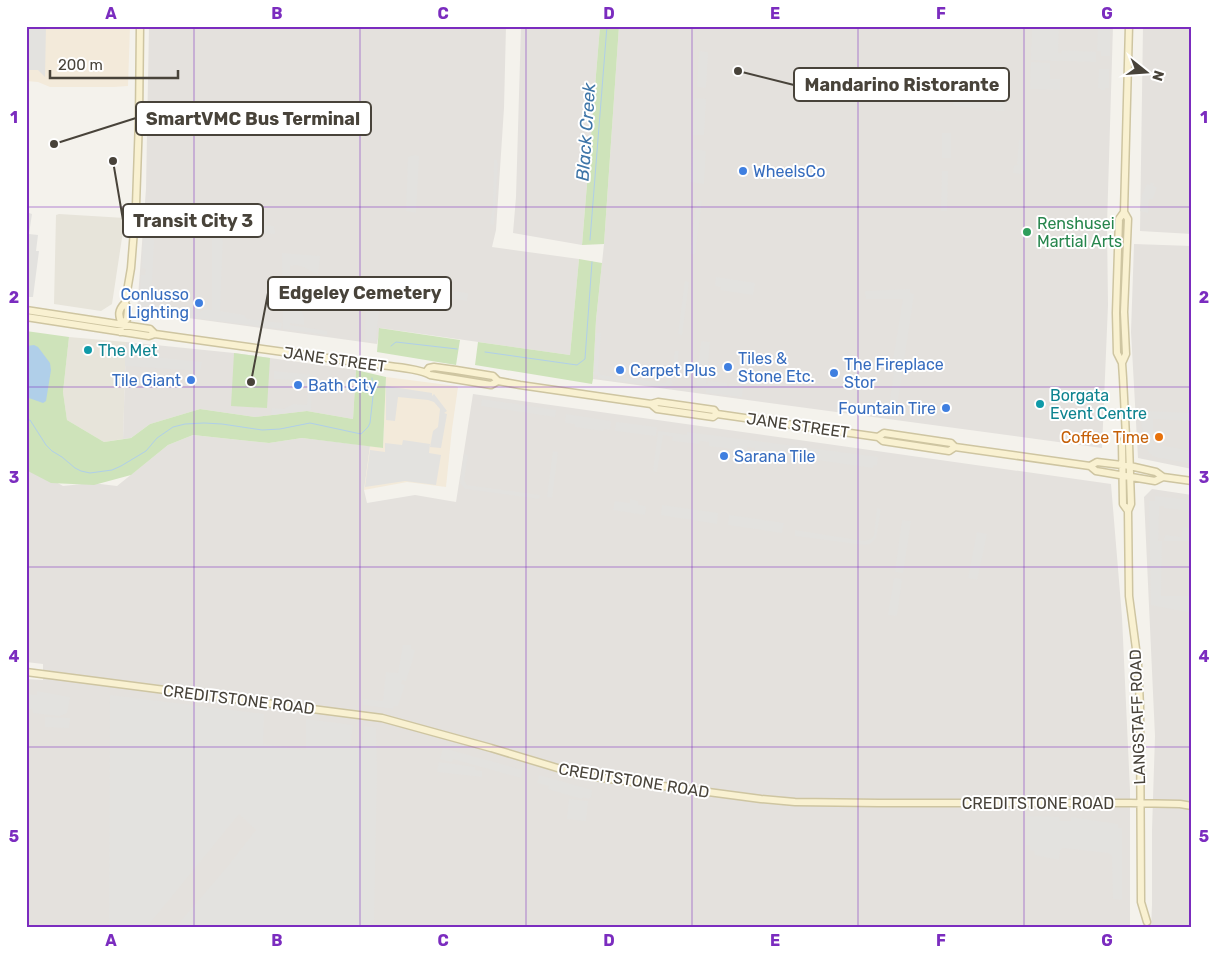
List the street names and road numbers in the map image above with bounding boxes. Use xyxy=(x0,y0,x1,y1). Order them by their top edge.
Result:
street label: JANE STREET xyxy=(282,343,388,376)
street label: JANE STREET xyxy=(745,409,851,442)
street label: LANGSTAFF ROAD xyxy=(1126,649,1149,785)
street label: CREDITSTONE ROAD xyxy=(162,681,316,718)
street label: CREDITSTONE ROAD xyxy=(557,759,711,802)
street label: CREDITSTONE ROAD xyxy=(962,794,1114,813)

